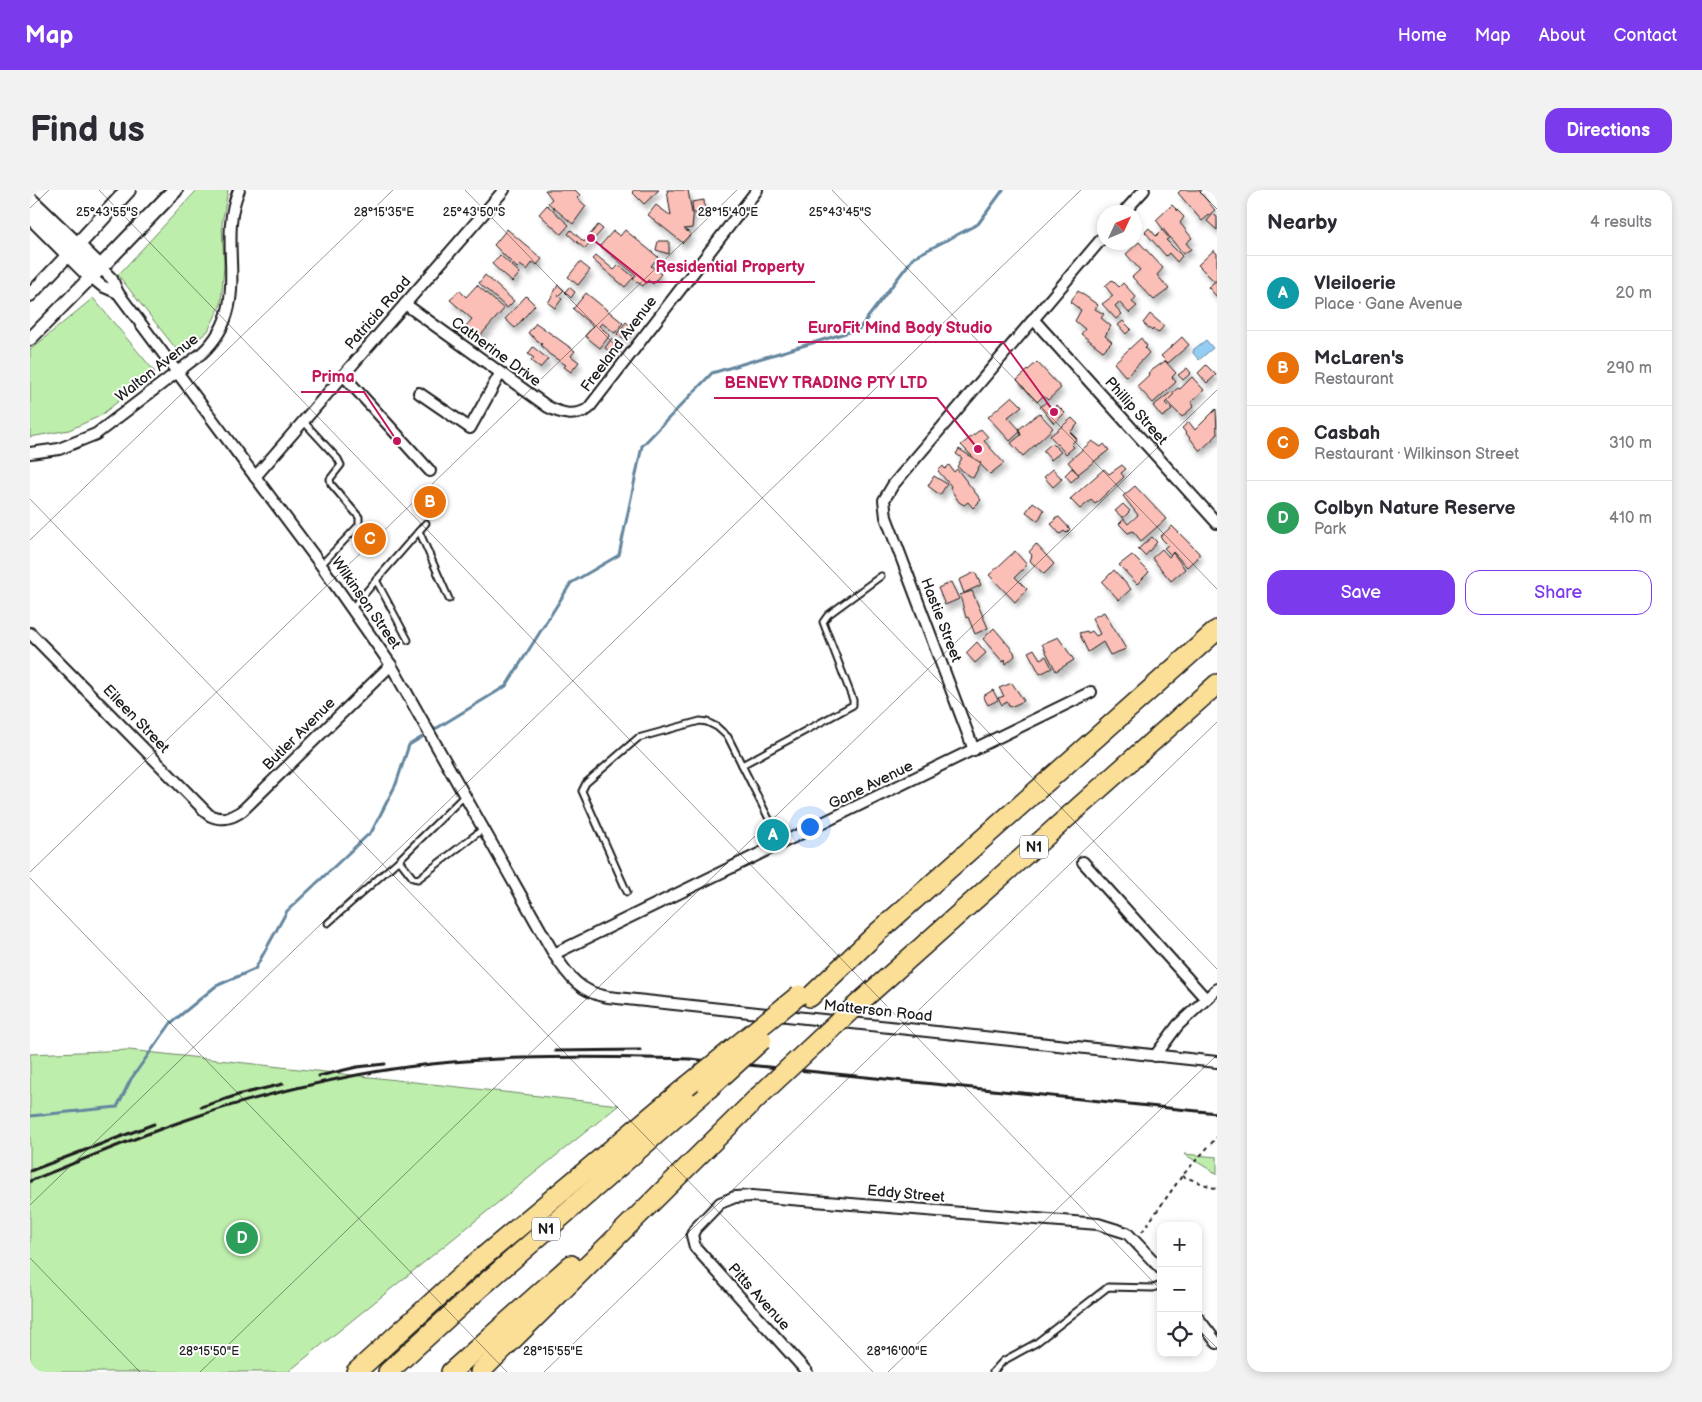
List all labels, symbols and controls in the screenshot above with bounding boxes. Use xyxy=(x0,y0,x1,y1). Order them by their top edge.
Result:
text: Map xyxy=(25,21,73,50)
text: Home xyxy=(1398,25,1447,46)
text: Map xyxy=(1475,25,1511,46)
text: About xyxy=(1539,25,1586,46)
text: Contact xyxy=(1614,25,1677,46)
button: Directions xyxy=(1545,108,1672,153)
text: Find us xyxy=(30,109,145,152)
text: 25°43'55"S xyxy=(76,205,138,220)
text: 28°15'35"E xyxy=(354,205,414,220)
text: 25°43'50"S xyxy=(443,205,505,220)
text: 28°15'40"E xyxy=(698,205,758,220)
text: 25°43'45"S xyxy=(809,205,871,220)
north arrow xyxy=(1097,205,1142,250)
text: Nearby xyxy=(1267,210,1337,235)
text: 4 results xyxy=(1590,213,1652,232)
callout: Residential Property xyxy=(646,251,815,282)
text: Residential Property xyxy=(655,258,805,277)
street label: Patricia Road xyxy=(341,272,415,354)
text: Vleiloerie xyxy=(1314,272,1396,295)
text: A xyxy=(1278,284,1288,303)
text: 20 m xyxy=(1616,284,1652,303)
street label: Freeland Avenue xyxy=(577,292,661,396)
text: Place · Gane Avenue xyxy=(1314,295,1463,314)
callout: EuroFit Mind Body Studio xyxy=(798,311,1003,342)
street label: Catherine Drive xyxy=(447,313,545,391)
text: EuroFit Mind Body Studio xyxy=(808,319,992,338)
street label: Walton Avenue xyxy=(112,330,202,406)
text: McLaren's xyxy=(1314,347,1404,370)
text: B xyxy=(1277,359,1289,378)
text: 290 m xyxy=(1606,359,1652,378)
callout: Prima xyxy=(301,361,364,392)
callout: BENEVY TRADING PTY LTD xyxy=(714,367,937,398)
text: Prima xyxy=(311,368,355,387)
text: Restaurant xyxy=(1314,370,1394,389)
street label: Phillip Street xyxy=(1100,373,1172,449)
text: BENEVY TRADING PTY LTD xyxy=(725,374,927,393)
text: Casbah xyxy=(1314,422,1380,445)
text: C xyxy=(1277,434,1289,453)
text: 310 m xyxy=(1609,434,1652,453)
text: Restaurant · Wilkinson Street xyxy=(1314,445,1519,464)
pin: B xyxy=(414,483,446,521)
text: Colbyn Nature Reserve xyxy=(1314,497,1515,520)
text: D xyxy=(1277,509,1289,528)
text: 410 m xyxy=(1609,509,1652,528)
pin: C xyxy=(354,520,386,558)
text: Park xyxy=(1314,520,1346,539)
street label: Wilkinson Street xyxy=(327,553,405,653)
button: Save xyxy=(1267,570,1455,615)
button: Share xyxy=(1465,570,1652,615)
street label: Hastie Street xyxy=(916,575,966,665)
street label: Eileen Street xyxy=(99,681,174,757)
street label: Butler Avenue xyxy=(259,694,339,774)
street label: Gane Avenue xyxy=(826,756,916,814)
your location xyxy=(797,814,823,840)
pin: A xyxy=(757,816,789,854)
road number: N1 xyxy=(1020,836,1048,859)
street label: Matterson Road xyxy=(823,996,933,1026)
street label: Eddy Street xyxy=(866,1181,946,1207)
road number: N1 xyxy=(532,1218,560,1240)
pin: D xyxy=(226,1219,258,1257)
map controls xyxy=(1157,1222,1202,1357)
button: + xyxy=(1157,1222,1202,1267)
street label: Pitts Avenue xyxy=(724,1259,794,1335)
button: − xyxy=(1157,1267,1202,1312)
button: locate xyxy=(1157,1312,1202,1357)
text: 28°15'50"E xyxy=(179,1344,239,1359)
text: 28°15'55"E xyxy=(523,1344,583,1359)
text: 28°16'00"E xyxy=(867,1344,927,1359)

